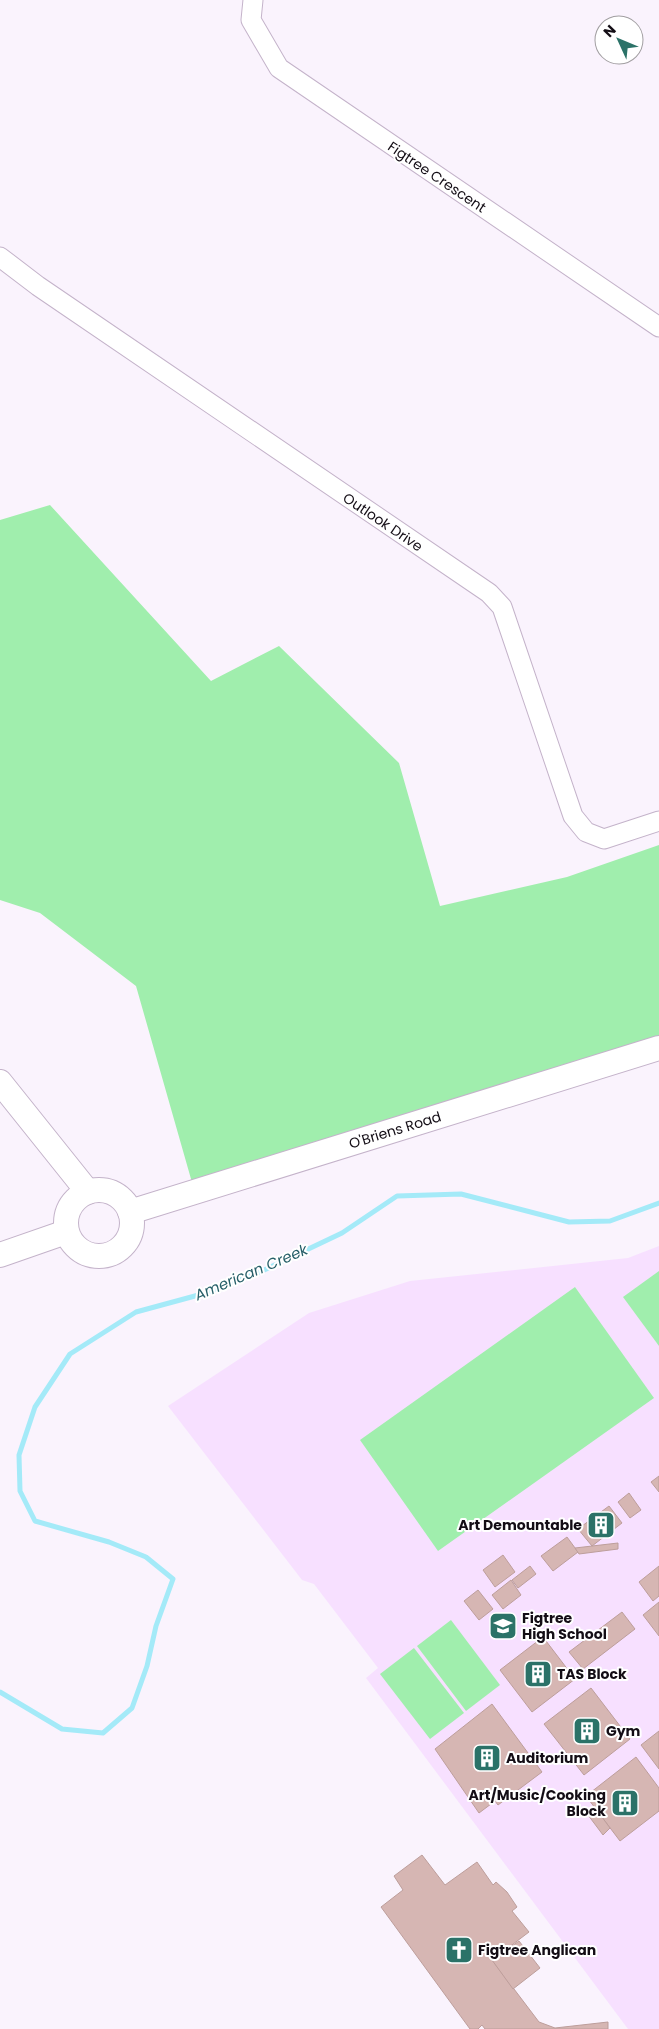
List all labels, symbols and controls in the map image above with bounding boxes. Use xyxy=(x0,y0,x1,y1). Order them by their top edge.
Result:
north arrow xyxy=(594,15,644,65)
text: N xyxy=(599,20,620,42)
street label: Figtree Crescent xyxy=(384,137,490,217)
street label: Outlook Drive xyxy=(339,488,427,556)
street label: O'Briens Road xyxy=(346,1106,444,1154)
water label: American Creek xyxy=(190,1238,312,1306)
building icon: Art Demountable xyxy=(586,1510,616,1540)
place label: Art Demountable xyxy=(458,1515,582,1535)
place label: Figtree High School xyxy=(522,1608,607,1644)
school or university icon: Figtree High School xyxy=(488,1611,518,1641)
building icon: TAS Block xyxy=(523,1659,553,1689)
place label: TAS Block xyxy=(557,1664,627,1684)
building icon: Gym xyxy=(572,1716,602,1746)
place label: Gym xyxy=(606,1721,641,1741)
building icon: Auditorium xyxy=(472,1743,502,1773)
place label: Auditorium xyxy=(506,1748,589,1768)
place label: Art/Music/Cooking Block xyxy=(468,1785,606,1821)
building icon: Art/Music/Cooking Block xyxy=(610,1788,640,1818)
church icon: Figtree Anglican xyxy=(444,1935,474,1965)
place label: Figtree Anglican xyxy=(478,1940,596,1960)

